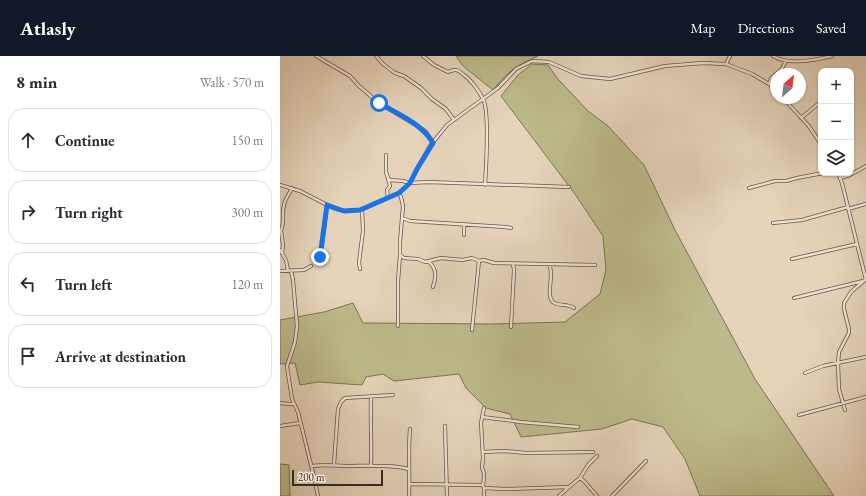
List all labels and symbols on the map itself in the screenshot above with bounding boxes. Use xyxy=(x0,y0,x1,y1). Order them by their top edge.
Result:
north arrow xyxy=(770,68,806,104)
route start xyxy=(370,94,388,112)
route end xyxy=(311,248,329,266)
scale bar xyxy=(292,468,383,487)

